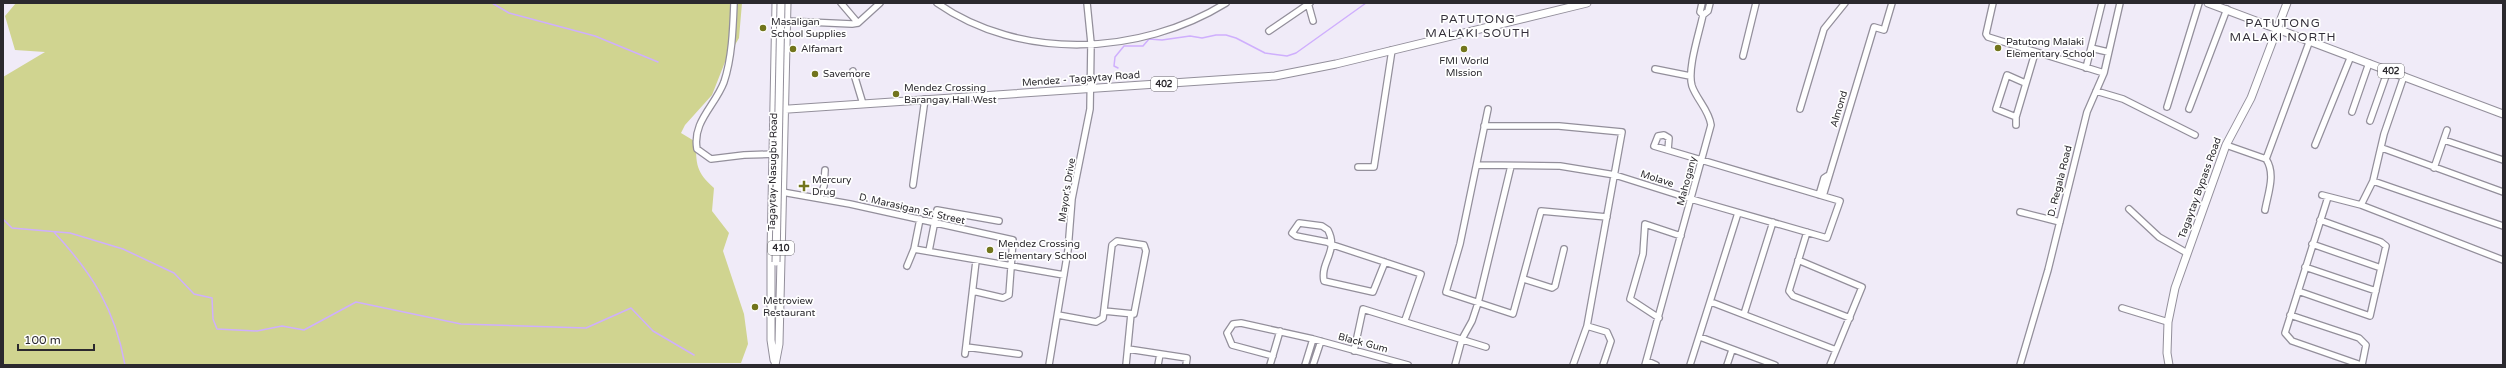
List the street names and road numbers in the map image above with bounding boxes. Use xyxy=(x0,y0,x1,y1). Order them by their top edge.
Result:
road number: 402 xyxy=(2378,64,2404,78)
street label: Mendez - Tagaytay Road xyxy=(1022,69,1140,89)
road number: 402 xyxy=(1151,77,1177,91)
street label: Almond xyxy=(1828,89,1850,129)
street label: Tagaytay-Nasugbu Road xyxy=(766,113,780,231)
street label: Tagaytay Bypass Road xyxy=(2176,136,2224,240)
street label: D. Regala Road xyxy=(2045,144,2075,218)
street label: Mahogany xyxy=(1675,154,1700,207)
street label: Mayor's Drive xyxy=(1056,157,1078,223)
street label: Molave xyxy=(1639,168,1676,190)
street label: D. Marasigan Sr. Street xyxy=(858,191,966,227)
road number: 410 xyxy=(768,241,794,255)
street label: Black Gum xyxy=(1337,331,1389,355)

